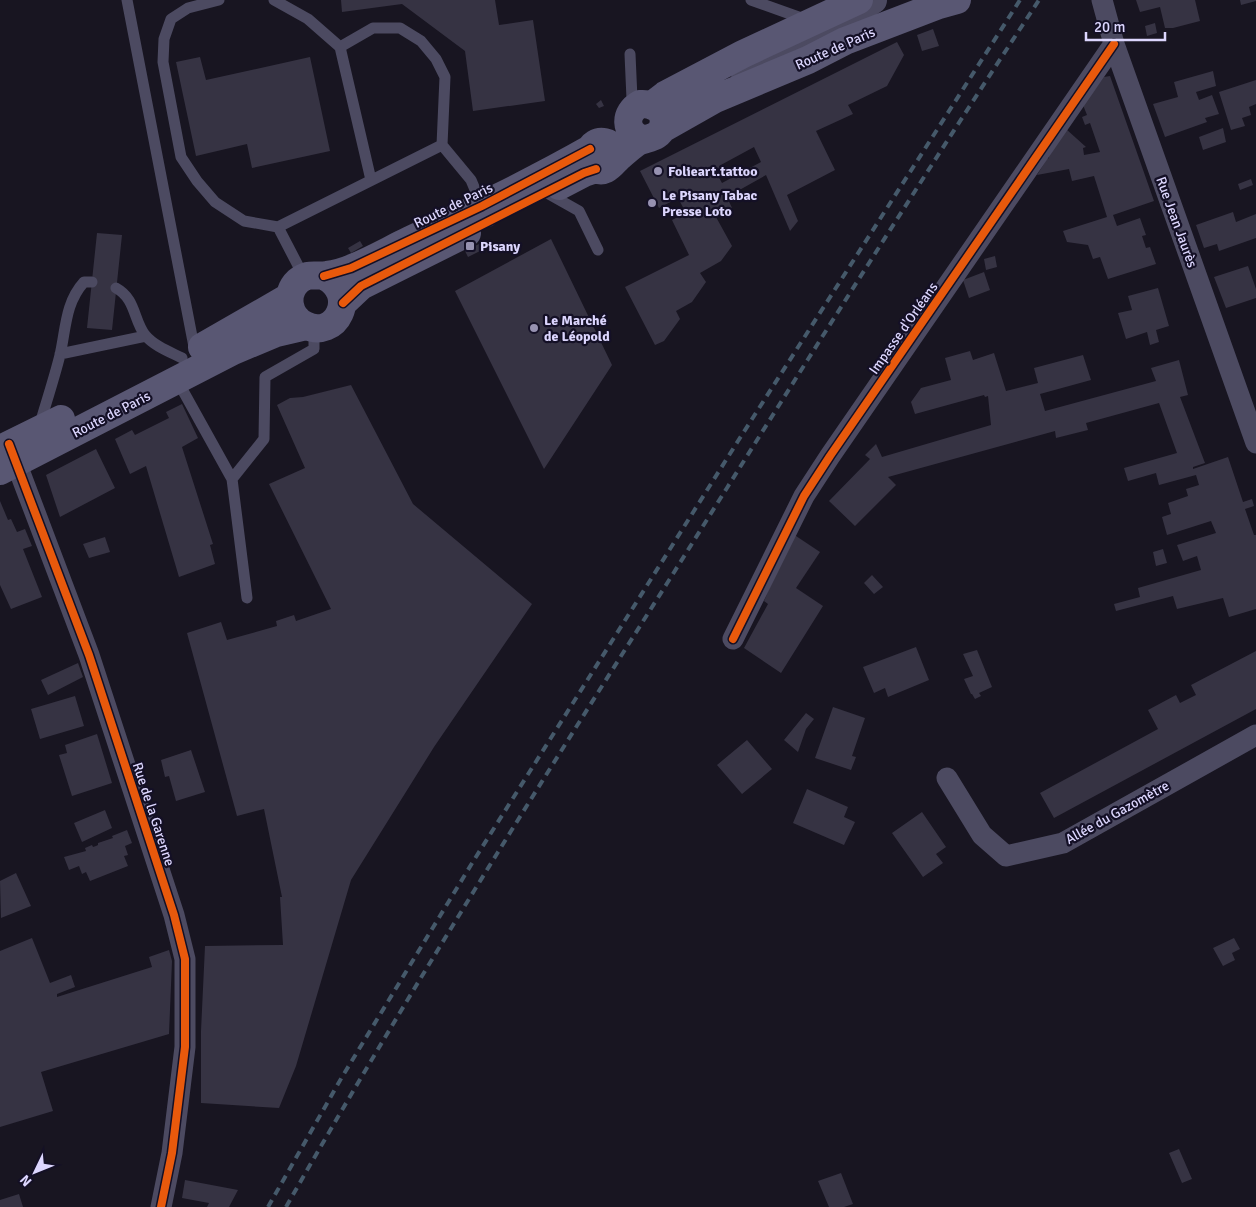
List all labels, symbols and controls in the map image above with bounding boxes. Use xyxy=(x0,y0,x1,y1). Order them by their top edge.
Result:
scale bar xyxy=(1086,10,1165,42)
text: 20 m xyxy=(1094,18,1125,36)
street label: Route de Paris xyxy=(793,23,878,74)
place label: Folieart.tattoo xyxy=(668,163,758,180)
marker: Folieart.tattoo xyxy=(652,165,664,177)
street label: Rue Jean Jaurès xyxy=(1152,174,1201,270)
street label: Route de Paris xyxy=(411,179,495,232)
place label: Le Pisany Tabac Presse Loto xyxy=(662,187,757,220)
marker: Le Pisany Tabac Presse Loto xyxy=(646,197,658,209)
place label: Pisany xyxy=(480,238,520,255)
marker: Pisany xyxy=(464,240,476,252)
street label: Impasse d'Orléans xyxy=(865,279,942,378)
place label: Le Marché de Léopold xyxy=(544,312,610,345)
marker: Le Marché de Léopold xyxy=(528,322,540,334)
street label: Route de Paris xyxy=(69,387,153,441)
street label: Rue de la Garenne xyxy=(129,760,178,868)
street label: Allée du Gazomètre xyxy=(1062,777,1172,848)
north arrow xyxy=(10,1147,60,1197)
text: N xyxy=(16,1171,35,1190)

